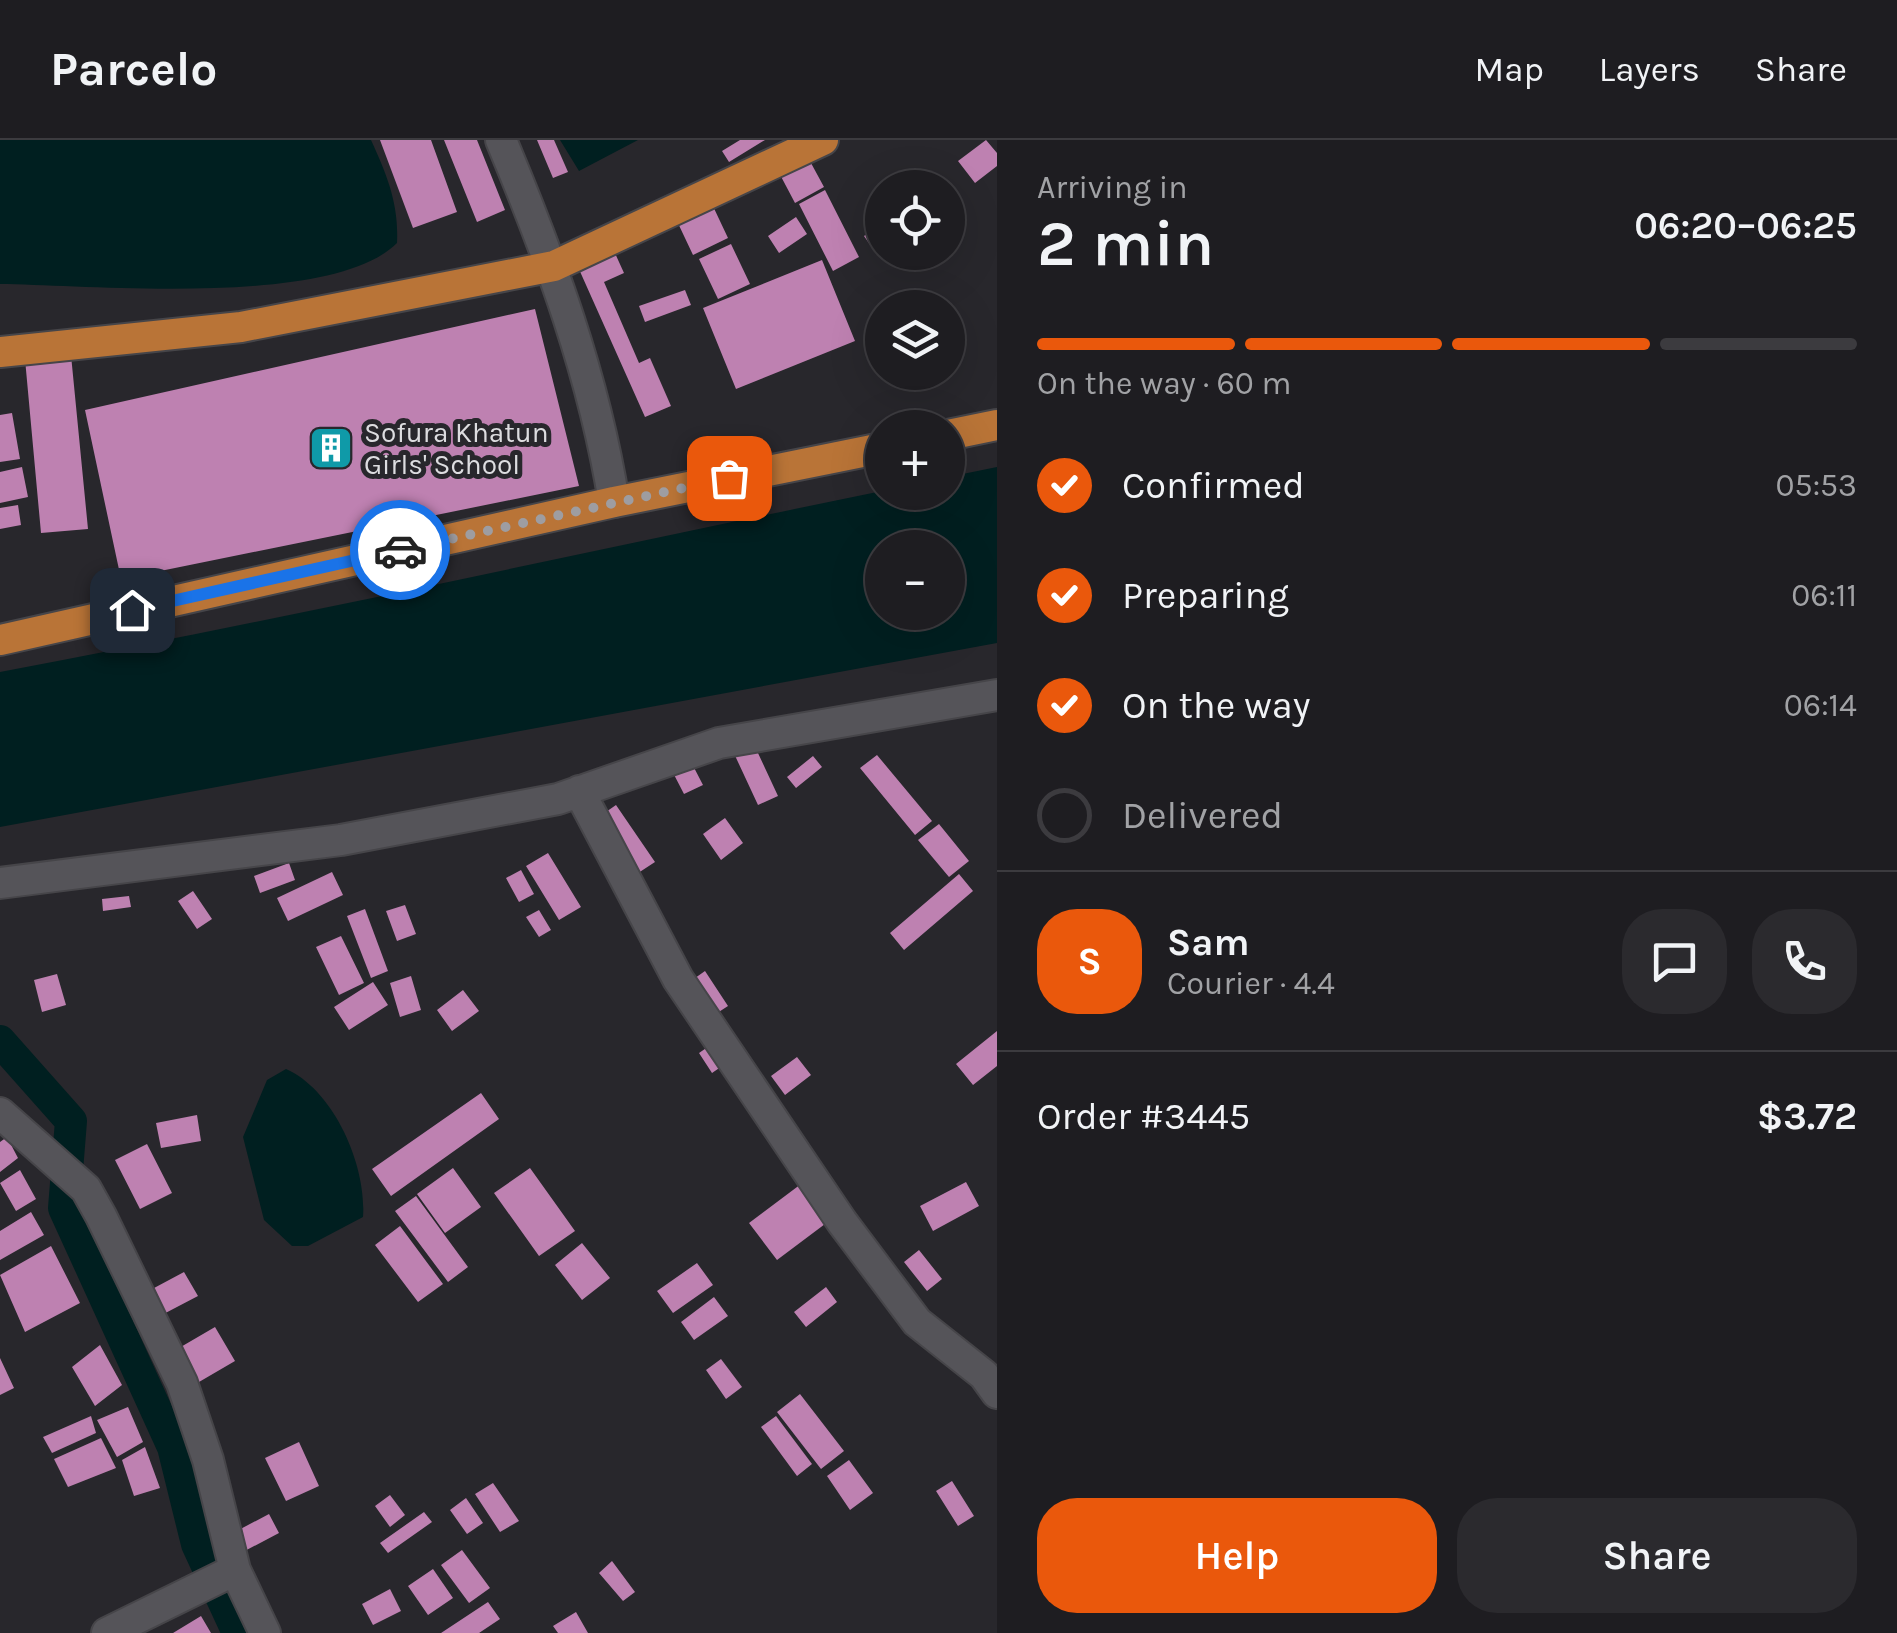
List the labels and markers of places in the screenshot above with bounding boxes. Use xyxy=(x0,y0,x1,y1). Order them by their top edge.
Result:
place label: Sofura Khatun Girls' School xyxy=(364,416,549,481)
building icon: Sofura Khatun Girls' School xyxy=(308,425,354,471)
pin xyxy=(687,436,772,521)
pin xyxy=(90,568,175,653)

